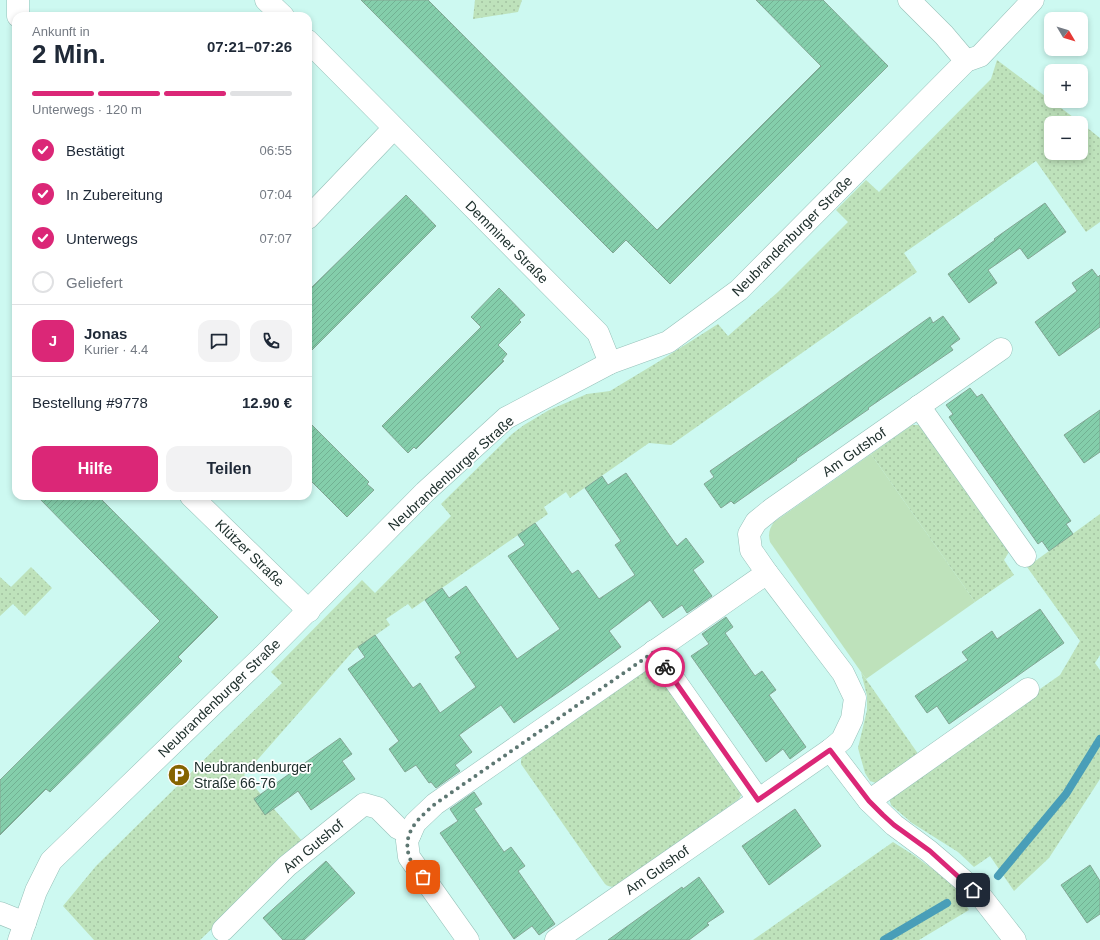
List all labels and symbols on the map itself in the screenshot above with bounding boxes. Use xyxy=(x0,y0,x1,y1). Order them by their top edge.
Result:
north arrow xyxy=(1044,12,1088,56)
street label: Neubrandenburger Straße xyxy=(729,172,856,299)
street label: Demminer Straße xyxy=(462,197,552,287)
street label: Neubrandenburger Straße xyxy=(385,412,517,534)
street label: Am Gutshof xyxy=(819,424,889,480)
street label: Klützer Straße xyxy=(212,516,288,590)
street label: Neubrandenburger Straße xyxy=(155,635,283,761)
courier xyxy=(645,647,685,687)
place label: Neubrandenburger Straße 66-76 xyxy=(194,759,312,791)
parking icon: Neubrandenburger Straße 66-76 xyxy=(166,762,192,788)
street label: Am Gutshof xyxy=(280,816,347,876)
street label: Am Gutshof xyxy=(622,842,692,898)
pin xyxy=(406,860,440,894)
pin xyxy=(956,873,990,907)

